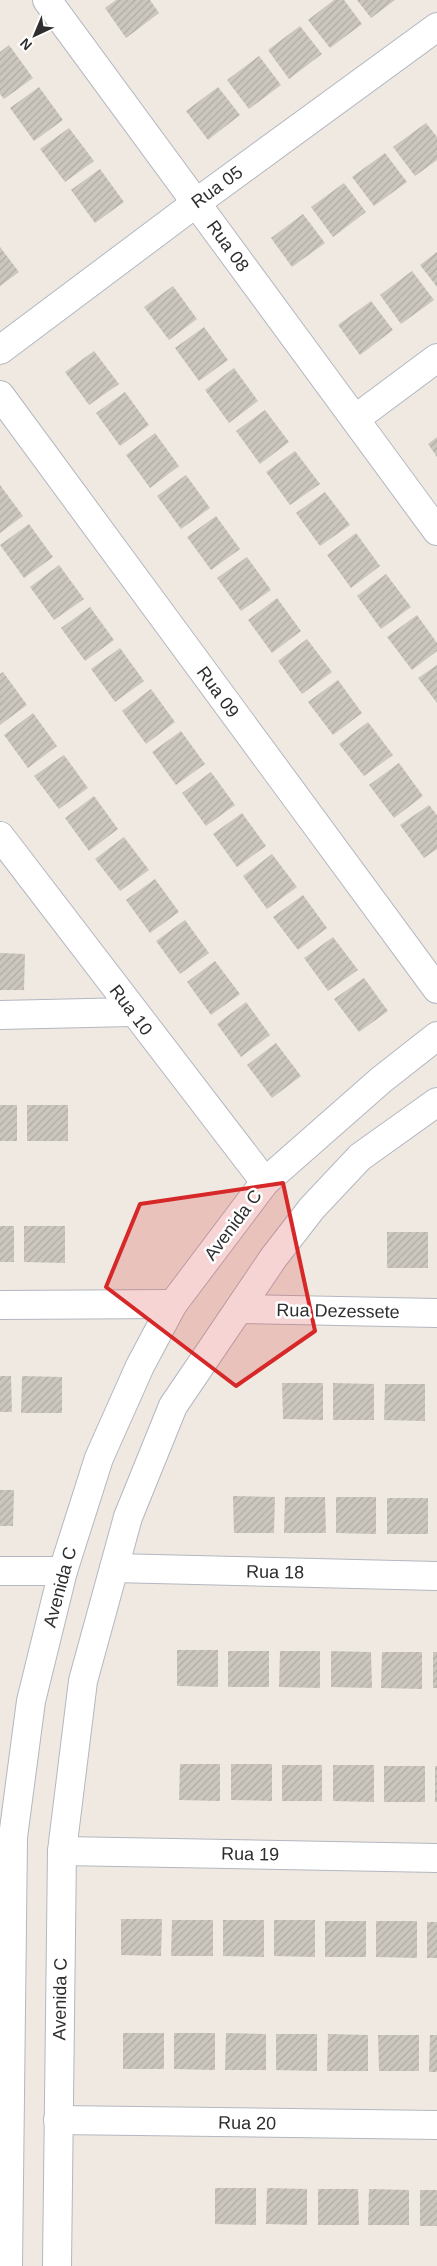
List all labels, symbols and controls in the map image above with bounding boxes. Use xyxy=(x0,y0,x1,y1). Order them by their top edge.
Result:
north arrow xyxy=(10,10,60,60)
text: N xyxy=(17,35,35,54)
street label: Rua 05 xyxy=(188,162,246,212)
street label: Rua 08 xyxy=(203,217,253,275)
street label: Rua 09 xyxy=(193,663,243,721)
street label: Rua 10 xyxy=(106,981,156,1039)
street label: Avenida C xyxy=(200,1186,266,1264)
street label: Rua Dezessete xyxy=(276,1300,400,1322)
street label: Avenida C xyxy=(40,1544,80,1630)
street label: Rua 18 xyxy=(246,1561,304,1583)
street label: Rua 19 xyxy=(221,1843,279,1865)
street label: Avenida C xyxy=(49,1957,71,2041)
street label: Rua 20 xyxy=(218,2112,276,2134)

